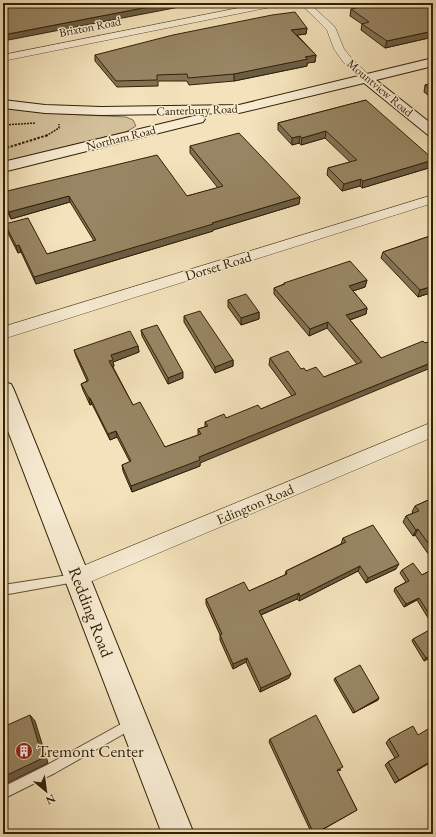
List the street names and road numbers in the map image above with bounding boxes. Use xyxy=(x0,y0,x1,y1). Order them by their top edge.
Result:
street label: Brixton Road xyxy=(58,13,123,41)
street label: Mountview Road xyxy=(344,56,417,121)
street label: Canterbury Road xyxy=(156,101,239,119)
street label: Northam Road xyxy=(85,121,158,154)
street label: Dorset Road xyxy=(183,247,254,285)
street label: Edington Road xyxy=(214,479,297,528)
street label: Redding Road xyxy=(64,564,118,661)

